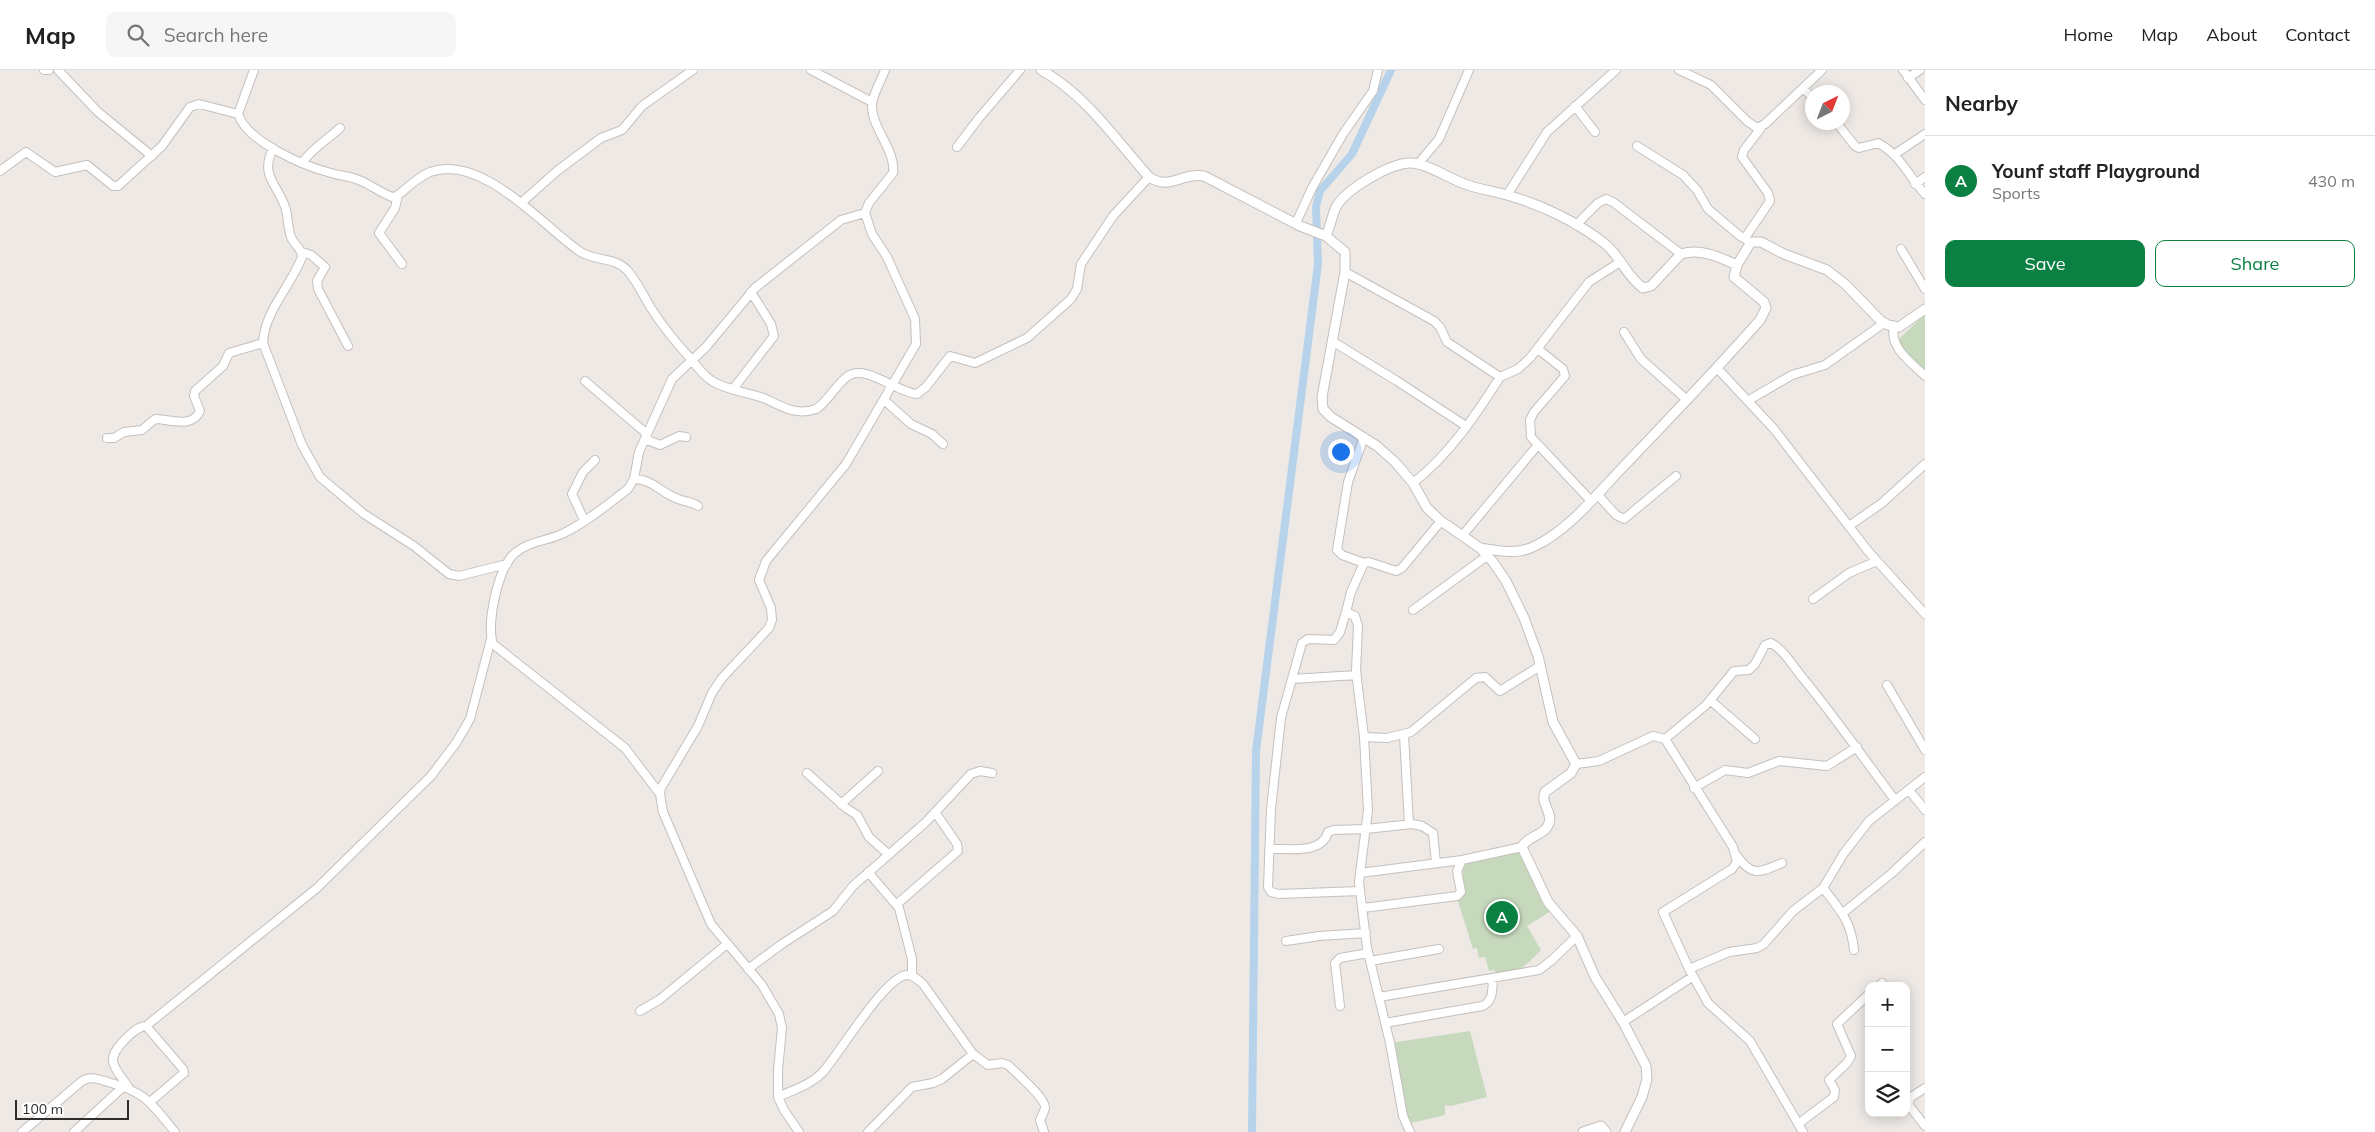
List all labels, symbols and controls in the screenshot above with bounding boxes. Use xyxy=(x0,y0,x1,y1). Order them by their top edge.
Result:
search box xyxy=(106,12,456,57)
text: Map xyxy=(25,20,76,50)
icon: search xyxy=(124,21,152,49)
text: Search here xyxy=(164,23,268,47)
text: Home xyxy=(2063,23,2113,46)
text: Map xyxy=(2141,23,2178,46)
text: About xyxy=(2206,23,2257,46)
text: Contact xyxy=(2285,23,2350,46)
north arrow xyxy=(1805,85,1850,130)
text: Nearby xyxy=(1945,90,2018,116)
text: Younf staff Playground xyxy=(1992,159,2200,183)
text: A xyxy=(1955,171,1967,191)
text: 430 m xyxy=(2308,171,2355,191)
text: Sports xyxy=(1992,183,2040,203)
button: Save xyxy=(1945,240,2145,287)
button: Share xyxy=(2155,240,2355,287)
your location xyxy=(1328,439,1354,465)
pin: A xyxy=(1486,898,1518,936)
map controls xyxy=(1865,982,1910,1117)
button: + xyxy=(1865,982,1910,1027)
button: − xyxy=(1865,1027,1910,1072)
button: layers xyxy=(1865,1072,1910,1117)
scale bar xyxy=(15,1097,129,1120)
text: 100 m xyxy=(22,1100,63,1118)

